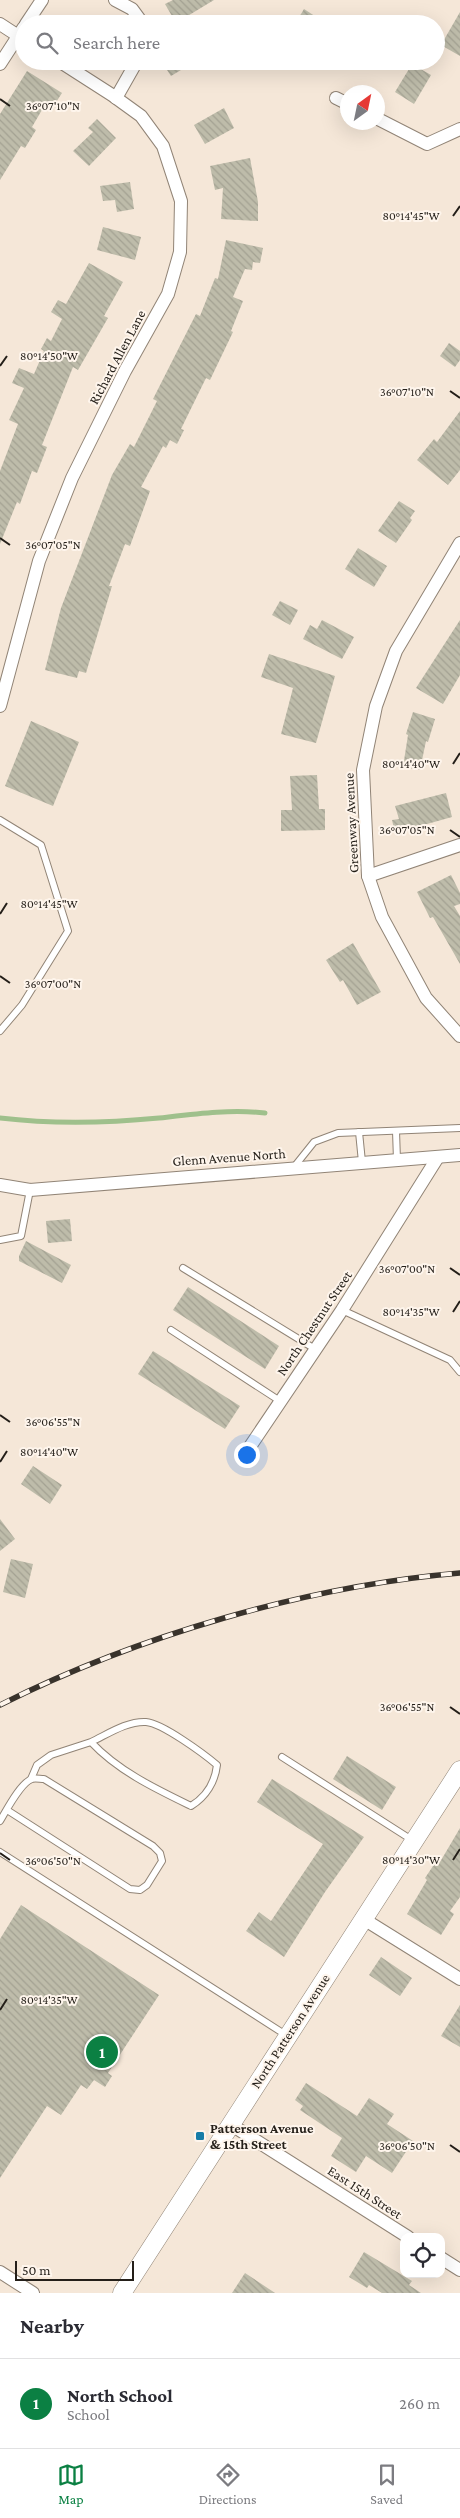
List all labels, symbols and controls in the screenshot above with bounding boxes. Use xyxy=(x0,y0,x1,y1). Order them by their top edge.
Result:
search box xyxy=(15,15,445,70)
icon: search xyxy=(33,29,61,57)
text: Search here xyxy=(73,32,160,53)
north arrow xyxy=(340,85,385,130)
text: 36°07'10"N xyxy=(26,99,80,113)
text: 80°14'45"W xyxy=(383,209,440,223)
street label: Richard Allen Lane xyxy=(85,307,149,407)
text: 80°14'50"W xyxy=(20,349,78,363)
text: 36°07'10"N xyxy=(380,385,434,399)
text: 36°07'05"N xyxy=(25,538,81,552)
text: 80°14'40"W xyxy=(382,757,440,771)
street label: Greenway Avenue xyxy=(340,773,362,873)
text: 36°07'05"N xyxy=(379,823,435,837)
text: 80°14'45"W xyxy=(21,897,78,911)
text: 36°07'00"N xyxy=(25,977,81,991)
street label: Glenn Avenue North xyxy=(172,1145,287,1169)
text: 36°07'00"N xyxy=(379,1262,435,1276)
street label: North Chestnut Street xyxy=(273,1267,355,1378)
text: 80°14'35"W xyxy=(382,1305,440,1319)
text: 36°06'55"N xyxy=(26,1415,80,1429)
your location xyxy=(234,1442,260,1468)
text: 80°14'40"W xyxy=(20,1445,78,1459)
text: 36°06'55"N xyxy=(380,1700,434,1714)
text: 80°14'30"W xyxy=(382,1853,440,1867)
text: 36°06'50"N xyxy=(25,1854,81,1868)
street label: North Patterson Avenue xyxy=(247,1971,333,2091)
text: 80°14'35"W xyxy=(20,1993,78,2007)
pin: 1 xyxy=(86,2033,118,2071)
place label: Patterson Avenue & 15th Street xyxy=(210,2120,314,2152)
marker: Patterson Avenue & 15th Street xyxy=(194,2130,206,2142)
text: 36°06'50"N xyxy=(379,2139,435,2153)
street label: East 15th Street xyxy=(325,2162,406,2222)
map controls xyxy=(400,2233,445,2278)
button: locate xyxy=(400,2233,445,2278)
scale bar xyxy=(15,2258,134,2281)
text: 50 m xyxy=(22,2262,50,2278)
text: Nearby xyxy=(20,2314,84,2338)
text: North School xyxy=(67,2385,173,2406)
text: 1 xyxy=(33,2395,39,2412)
text: 260 m xyxy=(399,2395,440,2412)
text: School xyxy=(67,2406,110,2423)
tab: Map xyxy=(57,2461,85,2507)
tab: Directions xyxy=(199,2461,257,2507)
tab: Saved xyxy=(370,2461,403,2507)

